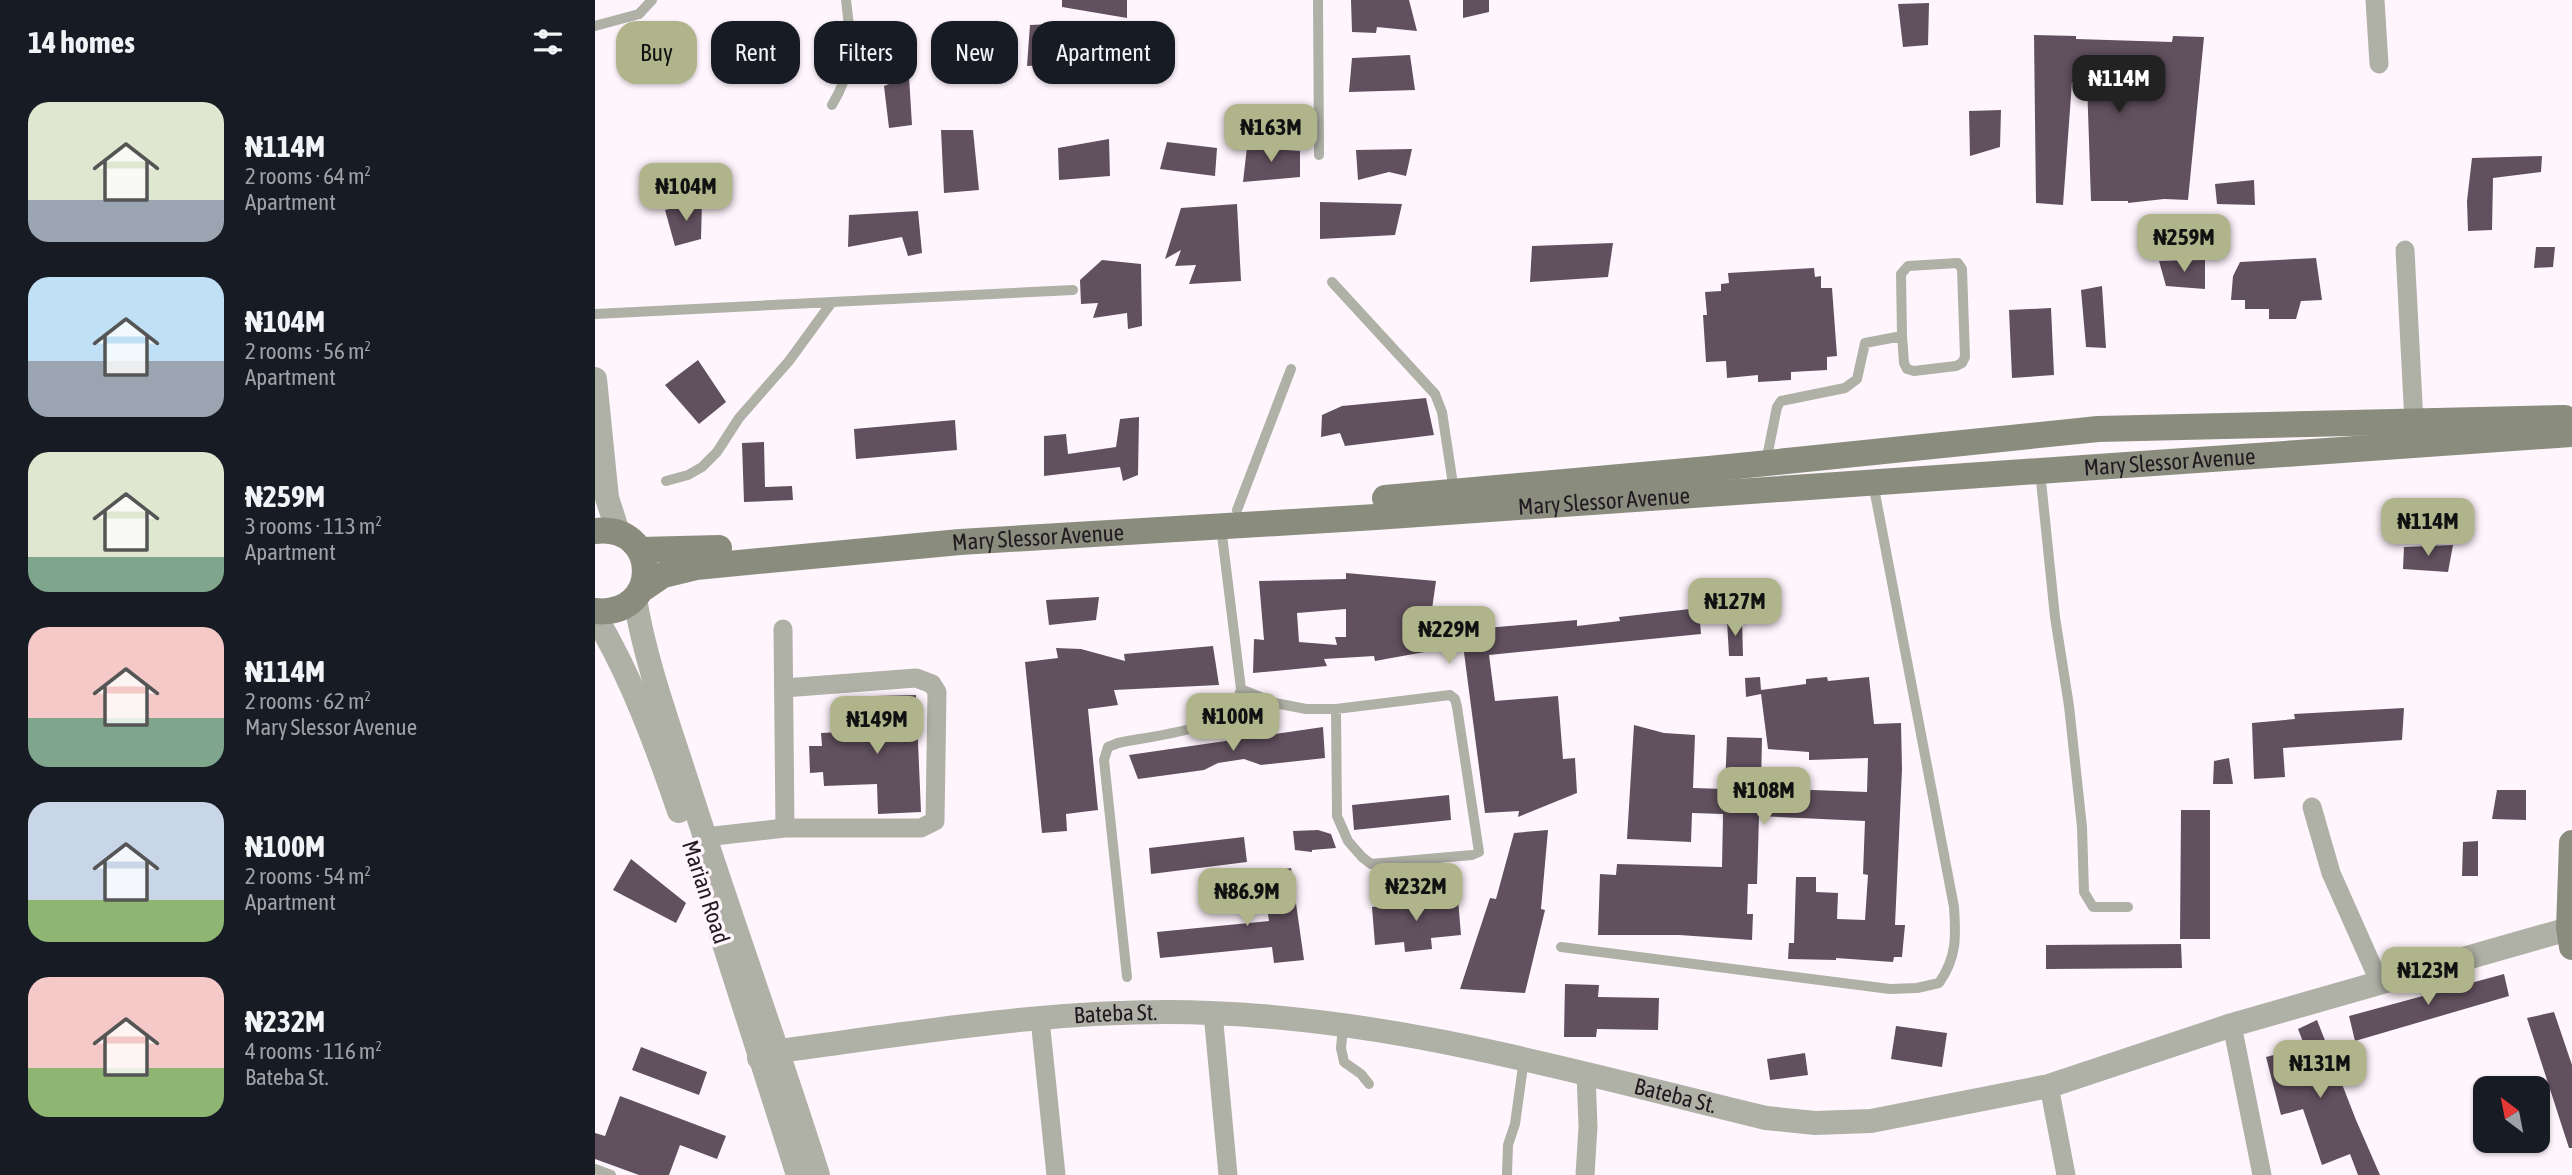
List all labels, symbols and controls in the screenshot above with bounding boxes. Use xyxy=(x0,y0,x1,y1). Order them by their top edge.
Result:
chip: Buy xyxy=(616,21,697,84)
chip: Rent xyxy=(711,21,800,84)
chip: Filters xyxy=(814,21,917,84)
chip: New xyxy=(931,21,1018,84)
chip: Apartment xyxy=(1032,21,1175,84)
icon: filters xyxy=(529,23,567,61)
text: 14 homes xyxy=(28,25,135,59)
pin: ₦114M xyxy=(2070,55,2168,115)
text: ₦114M xyxy=(2088,65,2150,91)
pin: ₦163M xyxy=(1222,104,1320,164)
text: ₦163M xyxy=(1240,114,1302,140)
text: ₦114M xyxy=(245,129,325,163)
icon: home xyxy=(84,130,168,214)
text: 2 rooms · 64 m² xyxy=(245,163,371,189)
pin: ₦104M xyxy=(637,164,735,223)
text: ₦104M xyxy=(655,173,717,199)
text: Apartment xyxy=(245,189,336,215)
pin: ₦259M xyxy=(2135,215,2233,274)
text: ₦259M xyxy=(2153,224,2215,250)
text: ₦104M xyxy=(245,304,325,338)
icon: home xyxy=(84,305,168,389)
text: 2 rooms · 56 m² xyxy=(245,338,371,364)
text: Apartment xyxy=(245,364,336,390)
street label: Mary Slessor Avenue xyxy=(2083,443,2256,481)
text: ₦259M xyxy=(245,479,325,513)
icon: home xyxy=(84,480,168,564)
street label: Mary Slessor Avenue xyxy=(1517,482,1691,520)
pin: ₦114M xyxy=(2379,498,2477,558)
text: ₦114M xyxy=(2397,508,2459,534)
text: 3 rooms · 113 m² xyxy=(245,513,382,539)
street label: Mary Slessor Avenue xyxy=(951,519,1125,556)
text: Apartment xyxy=(245,539,336,565)
pin: ₦127M xyxy=(1686,578,1784,638)
text: ₦127M xyxy=(1704,588,1766,614)
pin: ₦229M xyxy=(1400,606,1498,666)
text: ₦229M xyxy=(1418,616,1480,642)
text: ₦114M xyxy=(245,654,325,688)
icon: home xyxy=(84,655,168,739)
text: 2 rooms · 62 m² xyxy=(245,688,371,714)
pin: ₦100M xyxy=(1184,694,1282,753)
pin: ₦149M xyxy=(828,696,926,756)
text: ₦100M xyxy=(1202,703,1264,729)
text: ₦149M xyxy=(846,706,908,732)
text: Mary Slessor Avenue xyxy=(245,714,417,740)
pin: ₦108M xyxy=(1715,768,1813,827)
text: ₦108M xyxy=(1733,777,1795,803)
text: ₦100M xyxy=(245,829,325,863)
icon: home xyxy=(84,830,168,914)
street label: Marian Road xyxy=(677,837,735,947)
text: 2 rooms · 54 m² xyxy=(245,863,371,889)
pin: ₦232M xyxy=(1367,864,1465,923)
pin: ₦86.9M xyxy=(1190,869,1304,928)
text: ₦232M xyxy=(1385,873,1447,899)
text: ₦86.9M xyxy=(1214,878,1280,904)
text: Apartment xyxy=(245,889,336,915)
pin: ₦123M xyxy=(2379,948,2477,1007)
text: ₦123M xyxy=(2397,957,2459,983)
street label: Bateba St. xyxy=(1073,999,1157,1028)
text: ₦232M xyxy=(245,1004,325,1038)
icon: home xyxy=(84,1005,168,1089)
text: 4 rooms · 116 m² xyxy=(245,1038,382,1064)
pin: ₦131M xyxy=(2271,1040,2369,1100)
text: ₦131M xyxy=(2289,1050,2351,1076)
text: Bateba St. xyxy=(245,1064,329,1090)
street label: Bateba St. xyxy=(1632,1073,1719,1118)
north arrow xyxy=(2473,1076,2550,1153)
map controls xyxy=(2473,1076,2550,1153)

